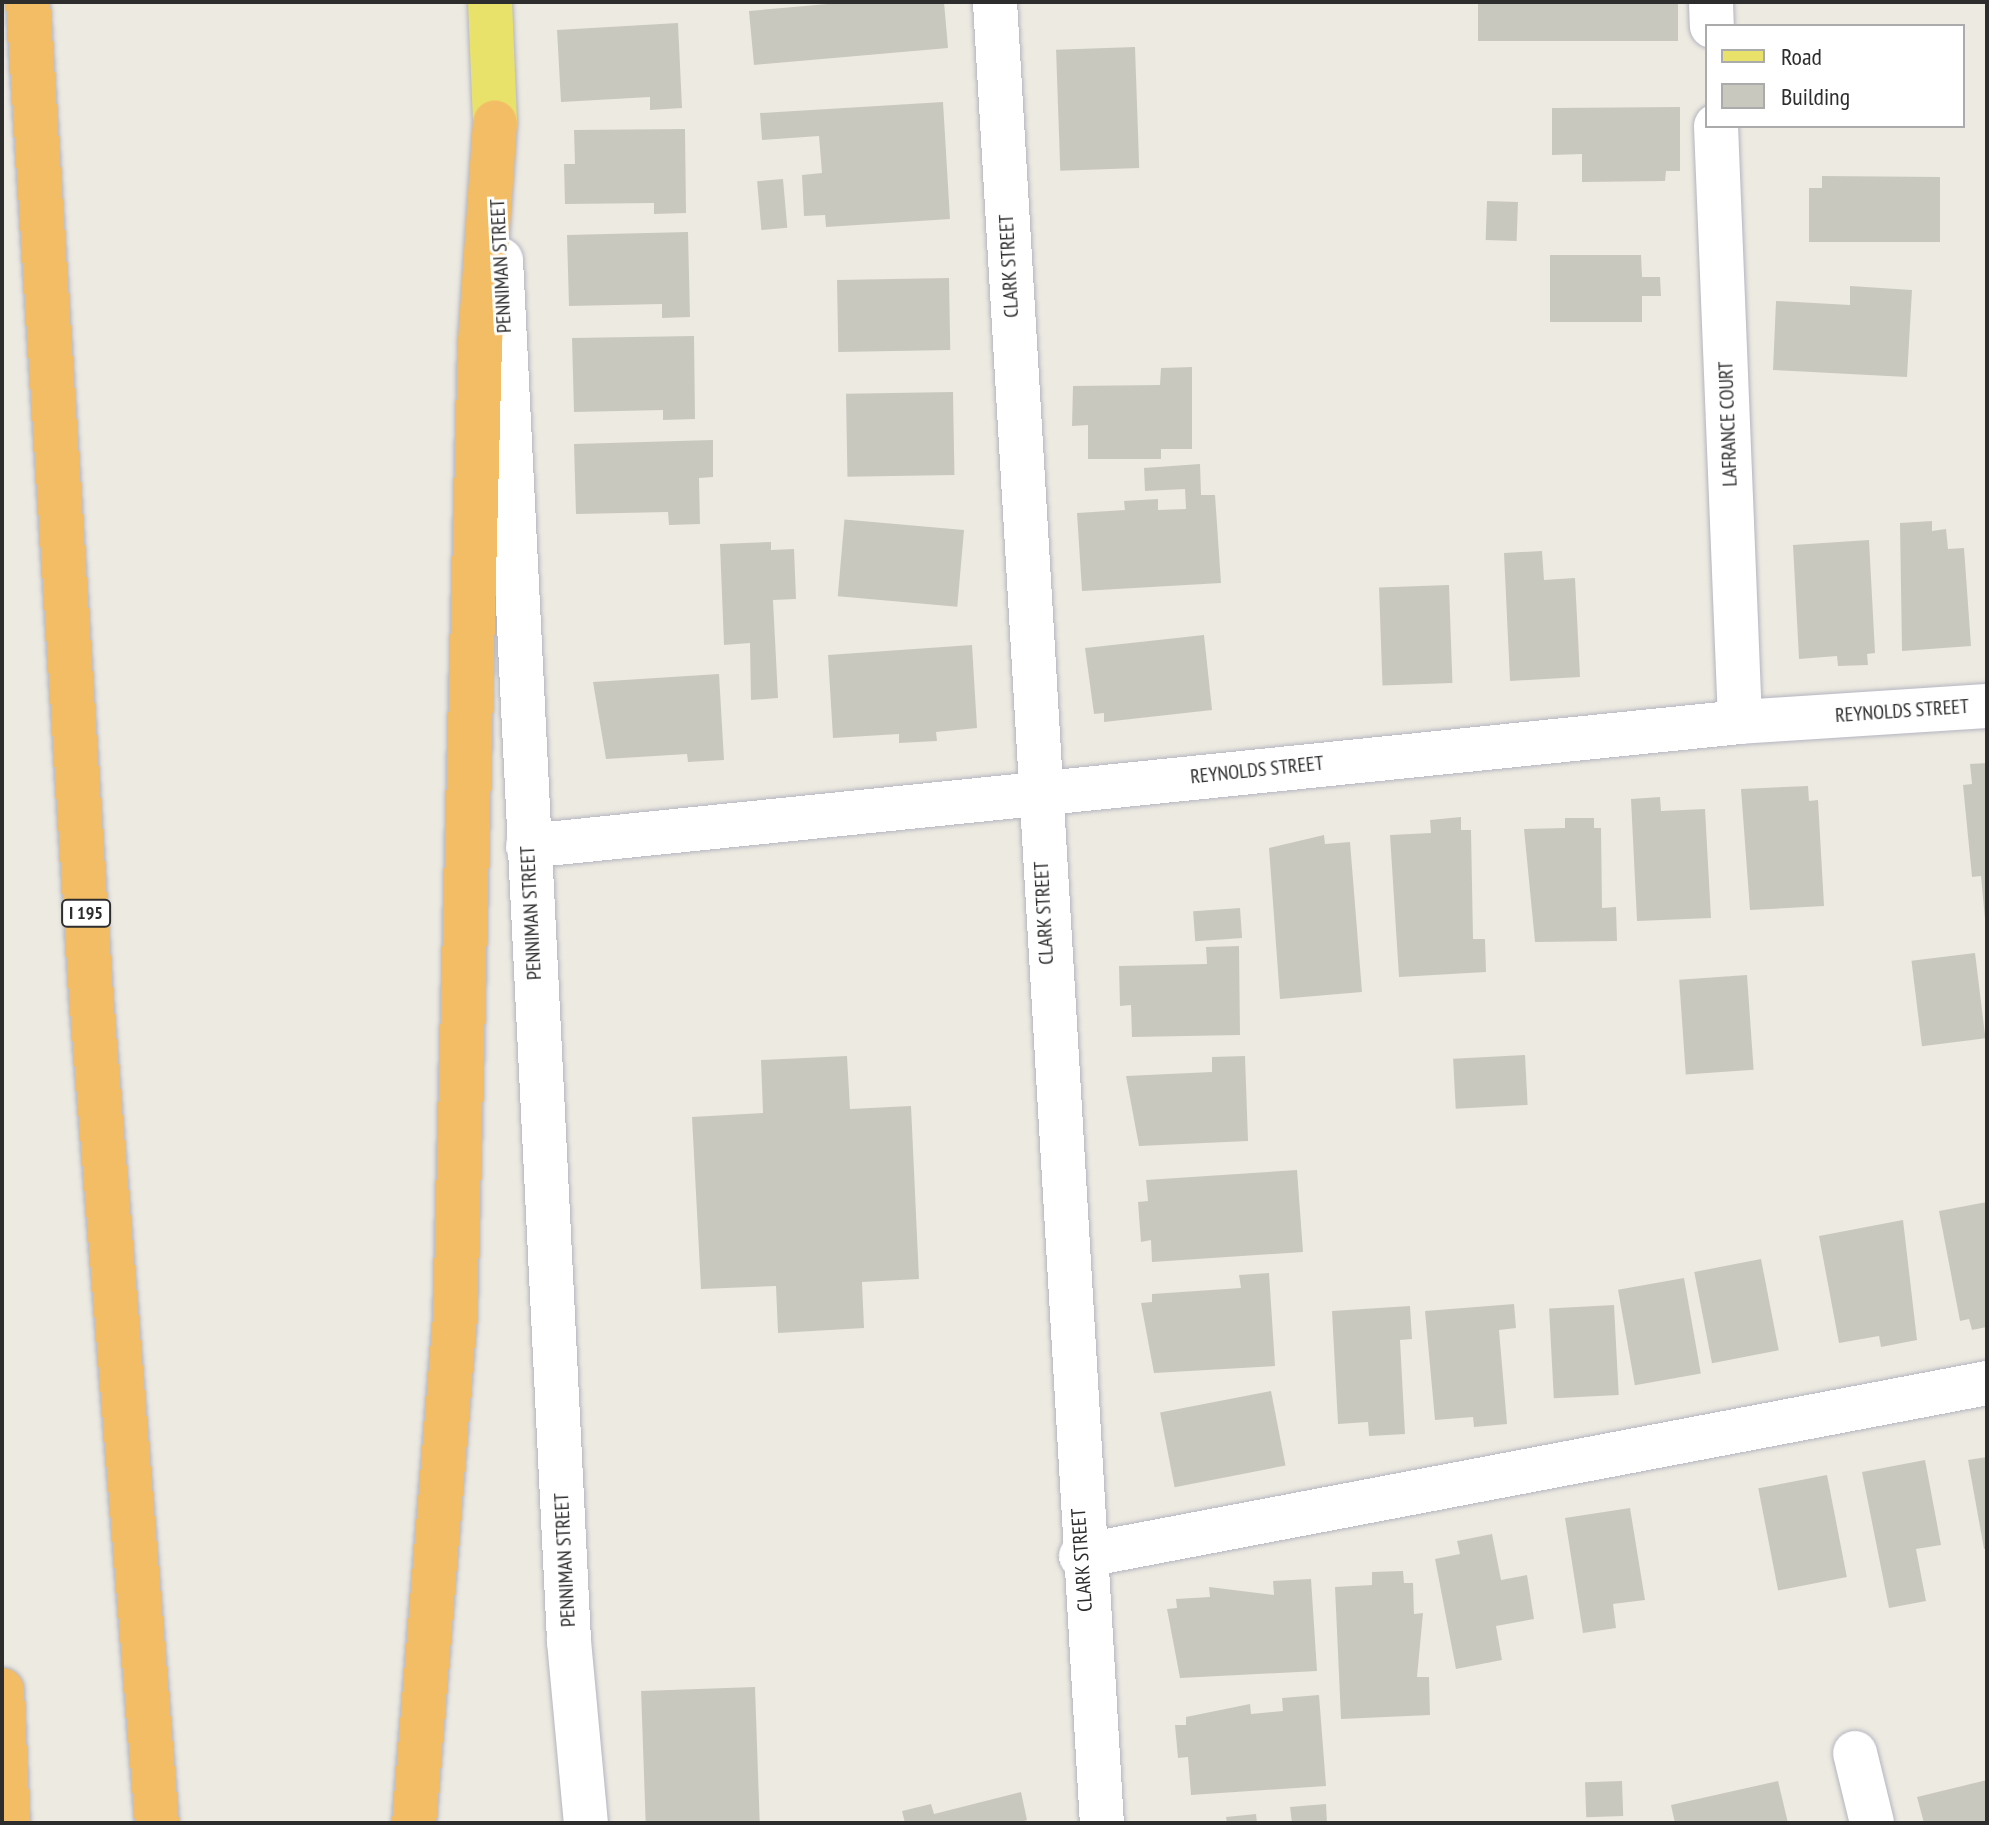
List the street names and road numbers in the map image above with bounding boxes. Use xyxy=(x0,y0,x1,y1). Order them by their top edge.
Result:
street label: PENNIMAN STREET xyxy=(486,198,516,334)
street label: CLARK STREET xyxy=(994,213,1024,319)
street label: LAFRANCE COURT xyxy=(1714,361,1742,487)
street label: REYNOLDS STREET xyxy=(1834,694,1970,728)
street label: REYNOLDS STREET xyxy=(1189,751,1325,789)
street label: PENNIMAN STREET xyxy=(516,845,546,981)
street label: CLARK STREET xyxy=(1029,860,1059,966)
road number: I 195 xyxy=(60,899,112,927)
street label: PENNIMAN STREET xyxy=(550,1492,580,1628)
street label: CLARK STREET xyxy=(1066,1507,1098,1613)

